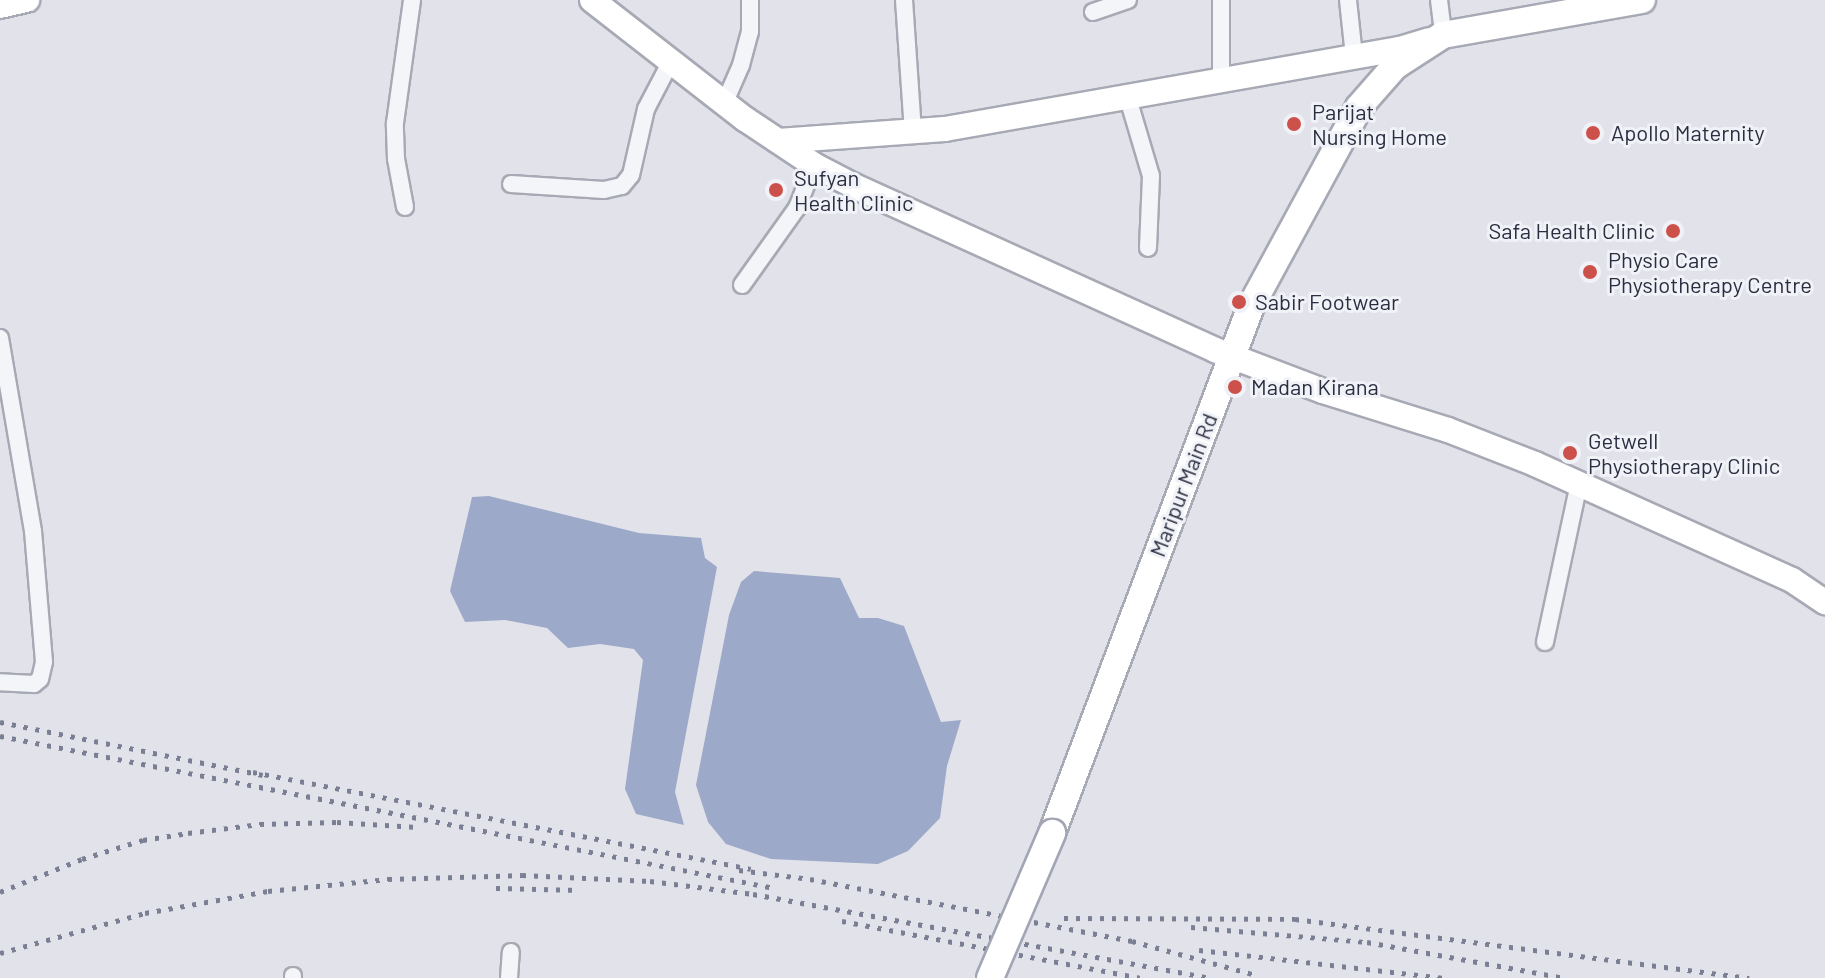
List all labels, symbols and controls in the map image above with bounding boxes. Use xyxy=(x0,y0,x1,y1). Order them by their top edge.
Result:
place label: Parijat Nursing Home xyxy=(1312,98,1447,150)
marker: Parijat Nursing Home xyxy=(1283,113,1305,135)
place label: Apollo Maternity xyxy=(1611,120,1765,146)
marker: Apollo Maternity xyxy=(1582,122,1604,144)
place label: Sufyan Health Clinic xyxy=(794,164,914,216)
marker: Sufyan Health Clinic xyxy=(765,179,787,201)
place label: Safa Health Clinic xyxy=(1488,218,1655,244)
marker: Safa Health Clinic xyxy=(1662,220,1684,242)
place label: Physio Care Physiotherapy Centre xyxy=(1608,246,1812,298)
marker: Physio Care Physiotherapy Centre xyxy=(1579,261,1601,283)
place label: Sabir Footwear xyxy=(1255,289,1399,315)
marker: Sabir Footwear xyxy=(1230,293,1248,311)
place label: Madan Kirana xyxy=(1251,374,1379,400)
marker: Madan Kirana xyxy=(1226,378,1244,396)
street label: Maripur Main Rd xyxy=(1144,410,1222,560)
place label: Getwell Physiotherapy Clinic xyxy=(1588,427,1780,478)
marker: Getwell Physiotherapy Clinic xyxy=(1559,442,1581,464)

